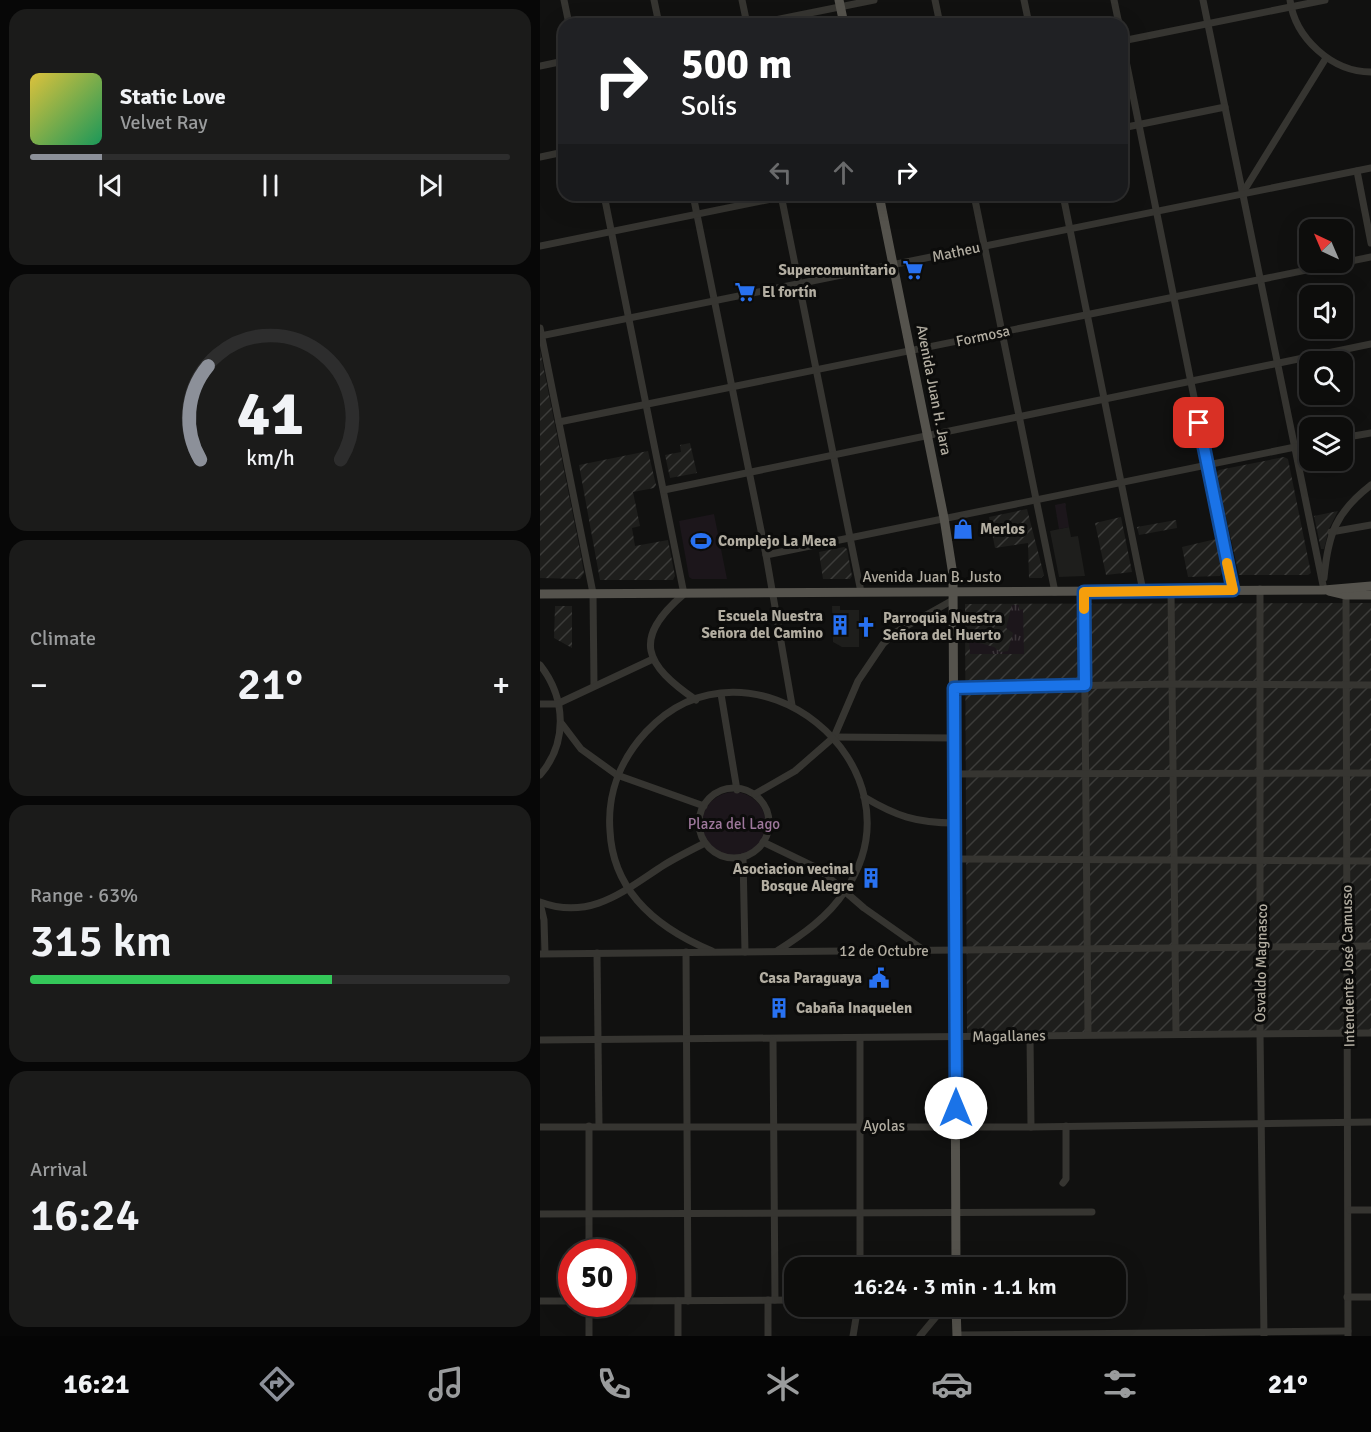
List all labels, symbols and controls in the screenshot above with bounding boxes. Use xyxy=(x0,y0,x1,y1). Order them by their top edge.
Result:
text: 500 m xyxy=(681,39,792,90)
icon: right xyxy=(582,42,660,120)
text: Static Love xyxy=(120,83,226,110)
text: Solís xyxy=(681,90,737,123)
text: Velvet Ray xyxy=(120,110,208,135)
icon: left xyxy=(764,156,797,189)
icon: ahead xyxy=(827,156,860,189)
icon: right xyxy=(890,156,923,189)
icon: previous xyxy=(94,169,127,202)
icon: pause xyxy=(254,169,287,202)
icon: next xyxy=(414,169,447,202)
north arrow xyxy=(1299,219,1353,273)
map controls xyxy=(1299,219,1353,471)
street label: Matheu xyxy=(930,238,982,266)
supermarket icon: Supercomunitario xyxy=(901,258,925,282)
place label: Supercomunitario xyxy=(778,261,896,279)
supermarket icon: El fortín xyxy=(733,280,757,304)
place label: El fortín xyxy=(762,283,817,301)
button: sound xyxy=(1299,285,1353,339)
street label: Formosa xyxy=(954,322,1012,350)
street label: Avenida Juan H. Jara xyxy=(913,323,955,457)
button: search xyxy=(1299,351,1353,405)
text: 41 xyxy=(236,375,304,452)
pin xyxy=(1173,397,1224,448)
icon: arrive xyxy=(1182,406,1215,439)
button: layers xyxy=(1299,417,1353,471)
text: km/h xyxy=(246,445,294,471)
shop icon: Merlos xyxy=(951,517,975,541)
place label: Merlos xyxy=(980,520,1025,538)
sports icon: Complejo La Meca xyxy=(689,529,713,553)
place label: Complejo La Meca xyxy=(718,532,837,550)
street label: Avenida Juan B. Justo xyxy=(863,568,1002,586)
place label: Escuela Nuestra Señora del Camino xyxy=(701,607,823,642)
place label: Parroquia Nuestra Señora del Huerto xyxy=(883,609,1003,644)
building icon: Escuela Nuestra Señora del Camino xyxy=(828,613,852,637)
church icon: Parroquia Nuestra Señora del Huerto xyxy=(854,615,878,639)
text: Climate xyxy=(30,626,96,651)
text: 21° xyxy=(237,657,303,712)
text: − xyxy=(30,665,48,706)
text: + xyxy=(492,665,510,706)
park label: Plaza del Lago xyxy=(688,815,780,833)
place label: Asociacion vecinal Bosque Alegre xyxy=(733,860,854,895)
building icon: Asociacion vecinal Bosque Alegre xyxy=(859,866,883,890)
text: Range · 63% xyxy=(30,883,138,908)
street label: Intendente José Camusso xyxy=(1338,884,1358,1047)
street label: Osvaldo Magnasco xyxy=(1251,903,1271,1023)
text: 315 km xyxy=(30,914,172,969)
street label: 12 de Octubre xyxy=(839,942,929,960)
public building icon: Casa Paraguaya xyxy=(867,966,891,990)
place label: Casa Paraguaya xyxy=(759,969,862,987)
building icon: Cabaña Inaquelen xyxy=(767,996,791,1020)
place label: Cabaña Inaquelen xyxy=(796,999,912,1017)
street label: Magallanes xyxy=(972,1026,1046,1046)
position arrow xyxy=(924,1076,988,1140)
street label: Ayolas xyxy=(863,1117,906,1135)
text: Arrival xyxy=(30,1157,88,1182)
text: 16:24 xyxy=(30,1188,140,1243)
speed limit sign: 50 xyxy=(558,1239,636,1317)
text: 16:24 · 3 min · 1.1 km xyxy=(853,1273,1057,1300)
icon: directions xyxy=(256,1363,298,1405)
icon: music xyxy=(425,1363,467,1405)
icon: phone xyxy=(593,1363,635,1405)
icon: climate xyxy=(762,1363,804,1405)
icon: car xyxy=(931,1363,973,1405)
icon: filters xyxy=(1099,1363,1141,1405)
text: 16:21 xyxy=(63,1368,130,1401)
text: 21° xyxy=(1268,1368,1308,1401)

